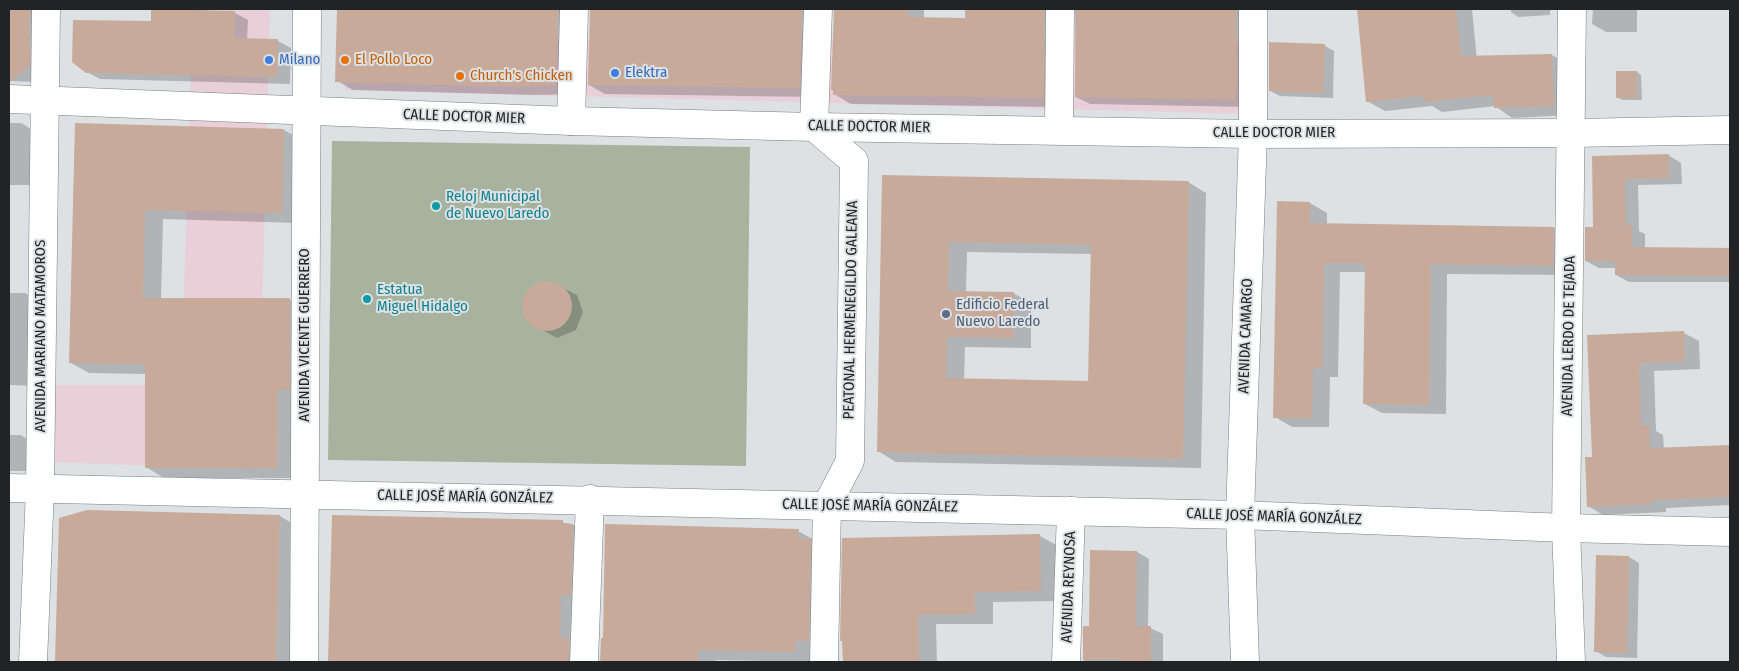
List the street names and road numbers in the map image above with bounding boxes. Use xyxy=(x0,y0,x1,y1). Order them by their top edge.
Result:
street label: CALLE DOCTOR MIER xyxy=(403,106,525,128)
street label: CALLE DOCTOR MIER xyxy=(808,117,930,137)
street label: CALLE DOCTOR MIER xyxy=(1213,124,1335,142)
street label: PEATONAL HERMENEGILDO GALEANA xyxy=(840,200,862,420)
street label: AVENIDA MARIANO MATAMOROS xyxy=(32,240,50,432)
street label: AVENIDA VICENTE GUERRERO xyxy=(296,248,314,422)
street label: AVENIDA LERDO DE TEJADA xyxy=(1559,256,1579,416)
street label: AVENIDA CAMARGO xyxy=(1235,278,1257,394)
street label: CALLE JOSÉ MARÍA GONZÁLEZ xyxy=(377,486,553,508)
street label: CALLE JOSÉ MARÍA GONZÁLEZ xyxy=(782,495,958,517)
street label: CALLE JOSÉ MARÍA GONZÁLEZ xyxy=(1186,505,1362,529)
street label: AVENIDA REYNOSA xyxy=(1058,531,1080,643)

